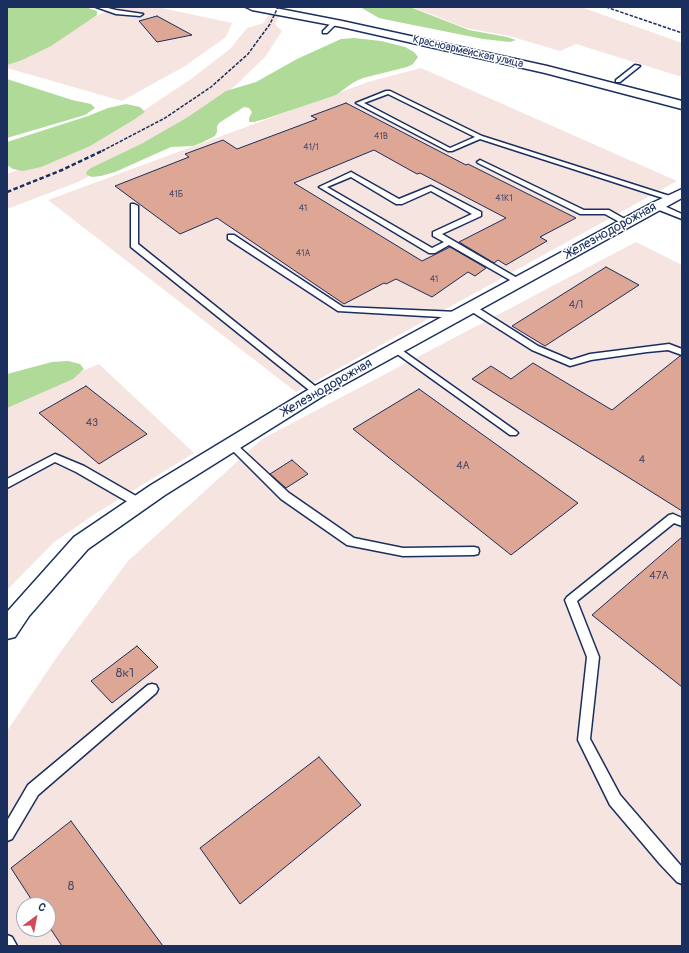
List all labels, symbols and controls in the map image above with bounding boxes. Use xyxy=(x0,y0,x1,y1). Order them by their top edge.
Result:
street label: Красноармейская улица xyxy=(411,33,525,71)
house number: 41В xyxy=(374,132,388,142)
house number: 41/1 xyxy=(303,143,319,153)
house number: 41Б xyxy=(169,190,183,200)
house number: 41К1 xyxy=(495,194,513,204)
street label: Железнодорожная xyxy=(563,199,659,263)
house number: 41 xyxy=(299,204,307,214)
house number: 41А xyxy=(296,249,310,259)
house number: 41 xyxy=(430,275,438,285)
house number: 4/1 xyxy=(569,298,583,312)
street label: Железнодорожная xyxy=(279,356,375,420)
house number: 43 xyxy=(86,416,98,430)
house number: 4 xyxy=(639,453,645,467)
house number: 4А xyxy=(456,459,470,473)
house number: 47А xyxy=(649,569,669,583)
house number: 8к1 xyxy=(116,666,134,682)
house number: 8 xyxy=(68,879,74,895)
north arrow xyxy=(16,897,56,937)
text: С xyxy=(36,900,48,915)

